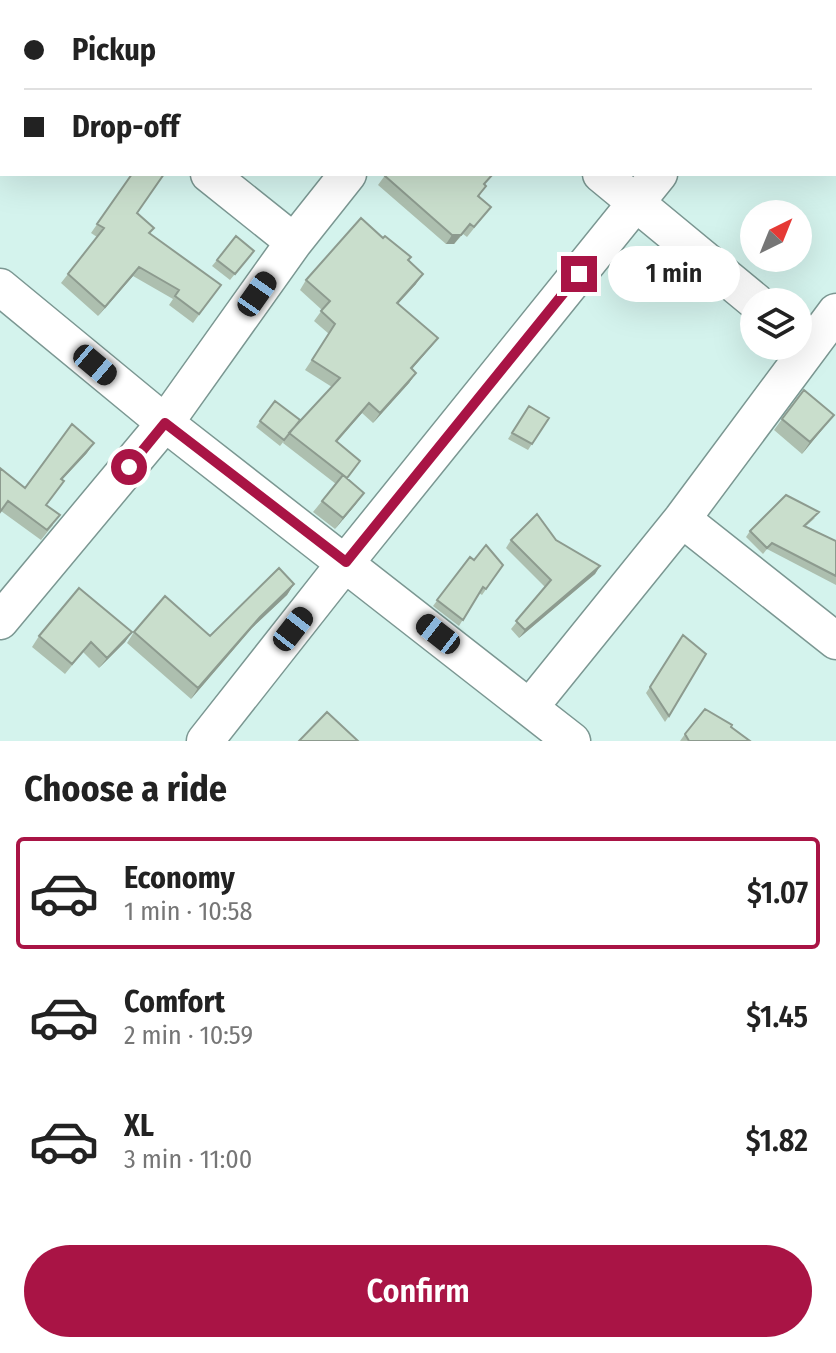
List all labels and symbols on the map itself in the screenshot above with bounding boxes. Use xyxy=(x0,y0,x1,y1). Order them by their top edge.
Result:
north arrow xyxy=(740,200,812,272)
callout: 1 min xyxy=(607,246,739,302)
route end xyxy=(561,256,597,292)
car xyxy=(233,267,281,321)
car xyxy=(69,340,121,390)
route start xyxy=(111,449,147,485)
car xyxy=(269,603,317,655)
car xyxy=(412,610,464,658)

